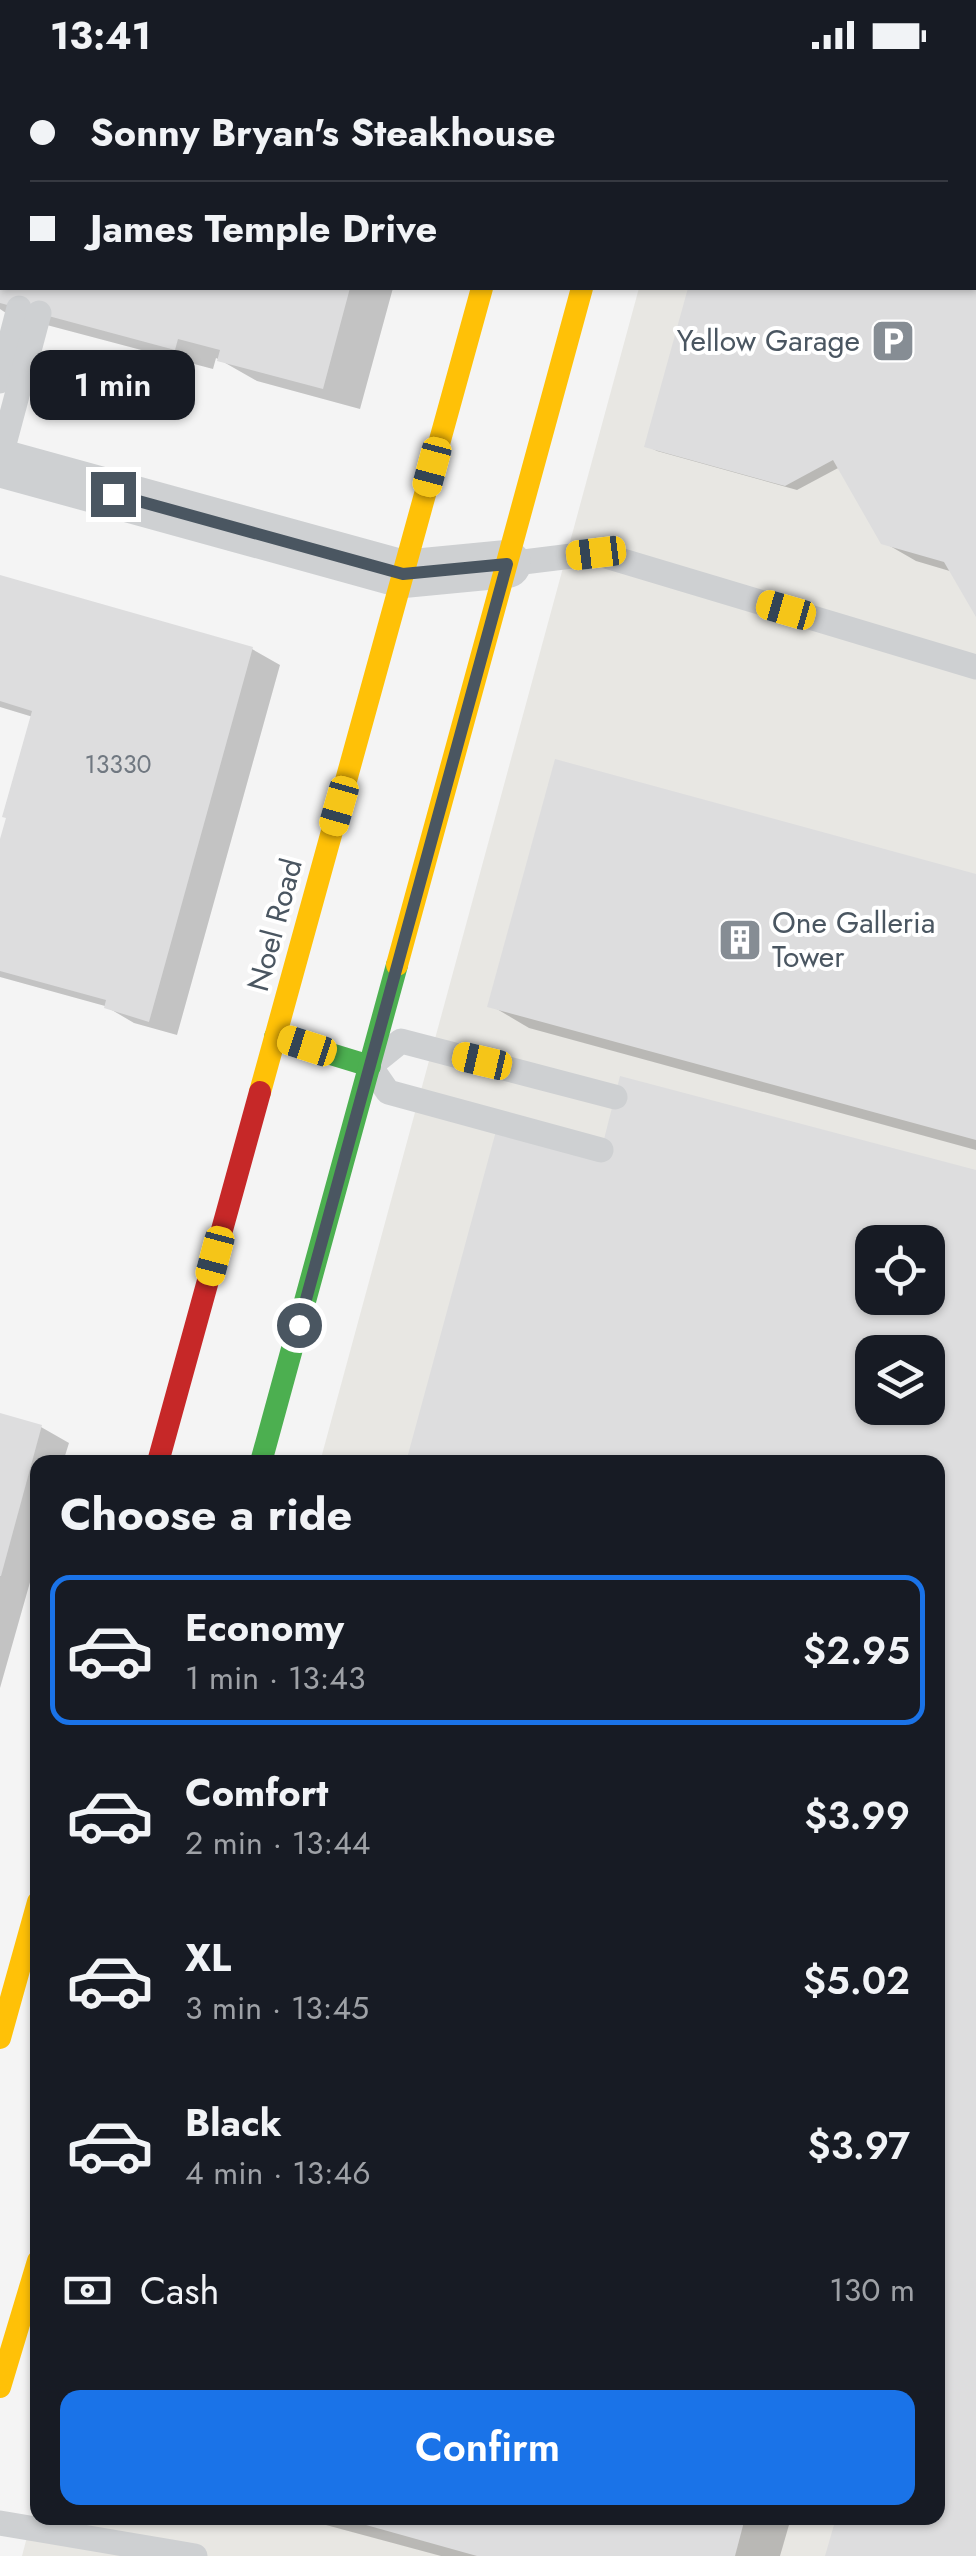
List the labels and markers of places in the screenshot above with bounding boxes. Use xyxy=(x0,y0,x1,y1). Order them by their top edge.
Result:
parking icon: Yellow Garage xyxy=(870,318,916,364)
place label: Yellow Garage xyxy=(677,319,860,362)
place label: One Galleria Tower xyxy=(772,901,935,978)
building icon: One Galleria Tower xyxy=(717,917,763,963)

